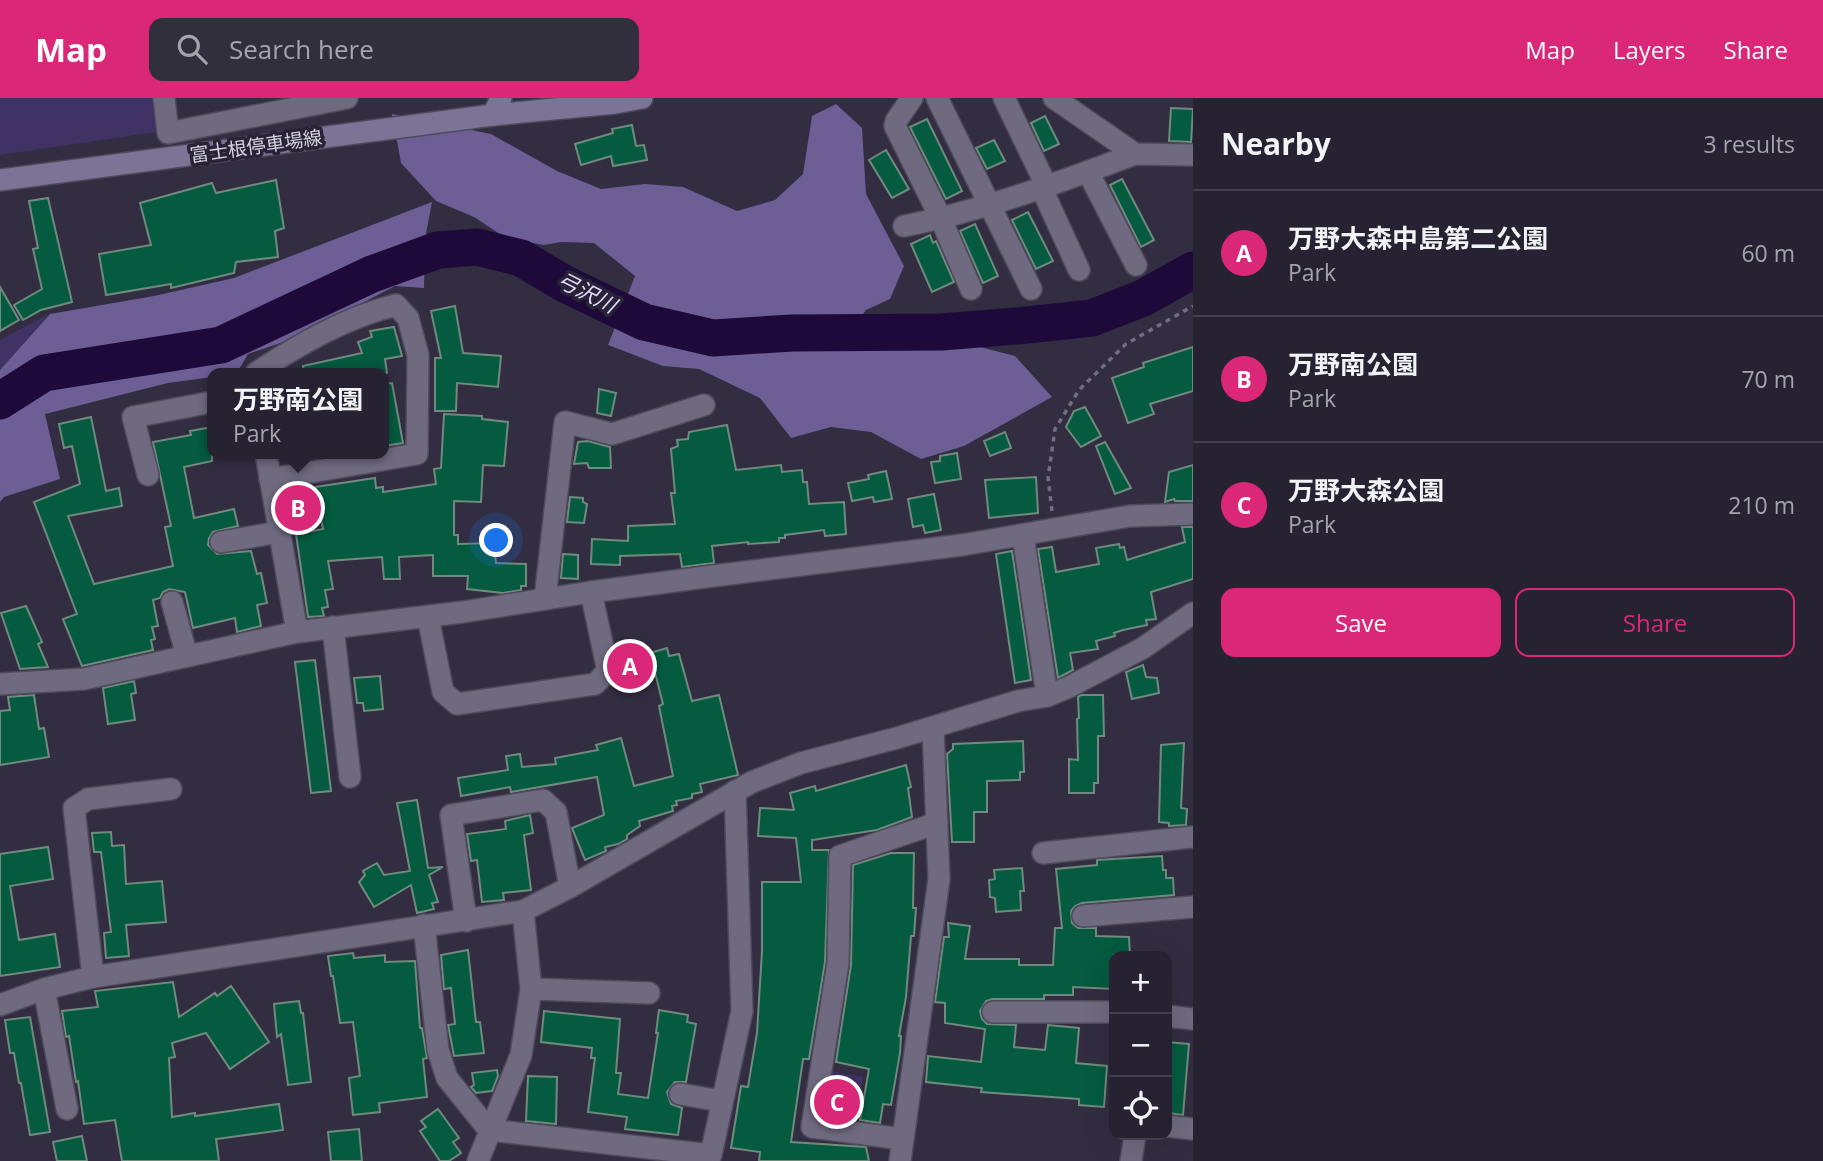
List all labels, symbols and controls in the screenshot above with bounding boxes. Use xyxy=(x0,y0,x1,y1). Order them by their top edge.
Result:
search box xyxy=(149,18,639,81)
text: Map xyxy=(35,27,107,72)
icon: search xyxy=(173,30,211,68)
text: Search here xyxy=(229,31,374,67)
text: Map xyxy=(1525,33,1575,66)
text: Layers xyxy=(1613,33,1686,66)
text: Share xyxy=(1724,33,1788,66)
text: Nearby xyxy=(1221,123,1331,164)
street label: 富士根停車場線 xyxy=(188,124,324,168)
text: 3 results xyxy=(1704,128,1795,160)
text: 万野大森中島第二公園 xyxy=(1288,220,1548,256)
text: A xyxy=(1236,237,1252,269)
text: 60 m xyxy=(1741,237,1795,269)
text: Park xyxy=(1288,256,1336,288)
water label: 弓沢川 xyxy=(553,265,623,320)
text: 万野南公園 xyxy=(1288,346,1418,382)
text: B xyxy=(1236,363,1252,395)
text: 70 m xyxy=(1741,363,1795,395)
popup xyxy=(207,368,389,459)
text: 万野南公園 xyxy=(233,381,363,417)
text: Park xyxy=(1288,382,1336,414)
text: Park xyxy=(233,417,281,449)
text: 万野大森公園 xyxy=(1288,472,1444,508)
pin: B xyxy=(275,482,321,534)
text: C xyxy=(1237,489,1251,521)
text: 210 m xyxy=(1728,489,1795,521)
text: Park xyxy=(1288,508,1336,540)
your location xyxy=(479,523,513,557)
button: Save xyxy=(1221,588,1501,657)
button: Share xyxy=(1515,588,1795,657)
pin: A xyxy=(607,640,653,692)
map controls xyxy=(1109,951,1172,1140)
button: + xyxy=(1109,951,1172,1014)
button: − xyxy=(1109,1014,1172,1077)
pin: C xyxy=(814,1076,860,1128)
button: locate xyxy=(1109,1077,1172,1140)

